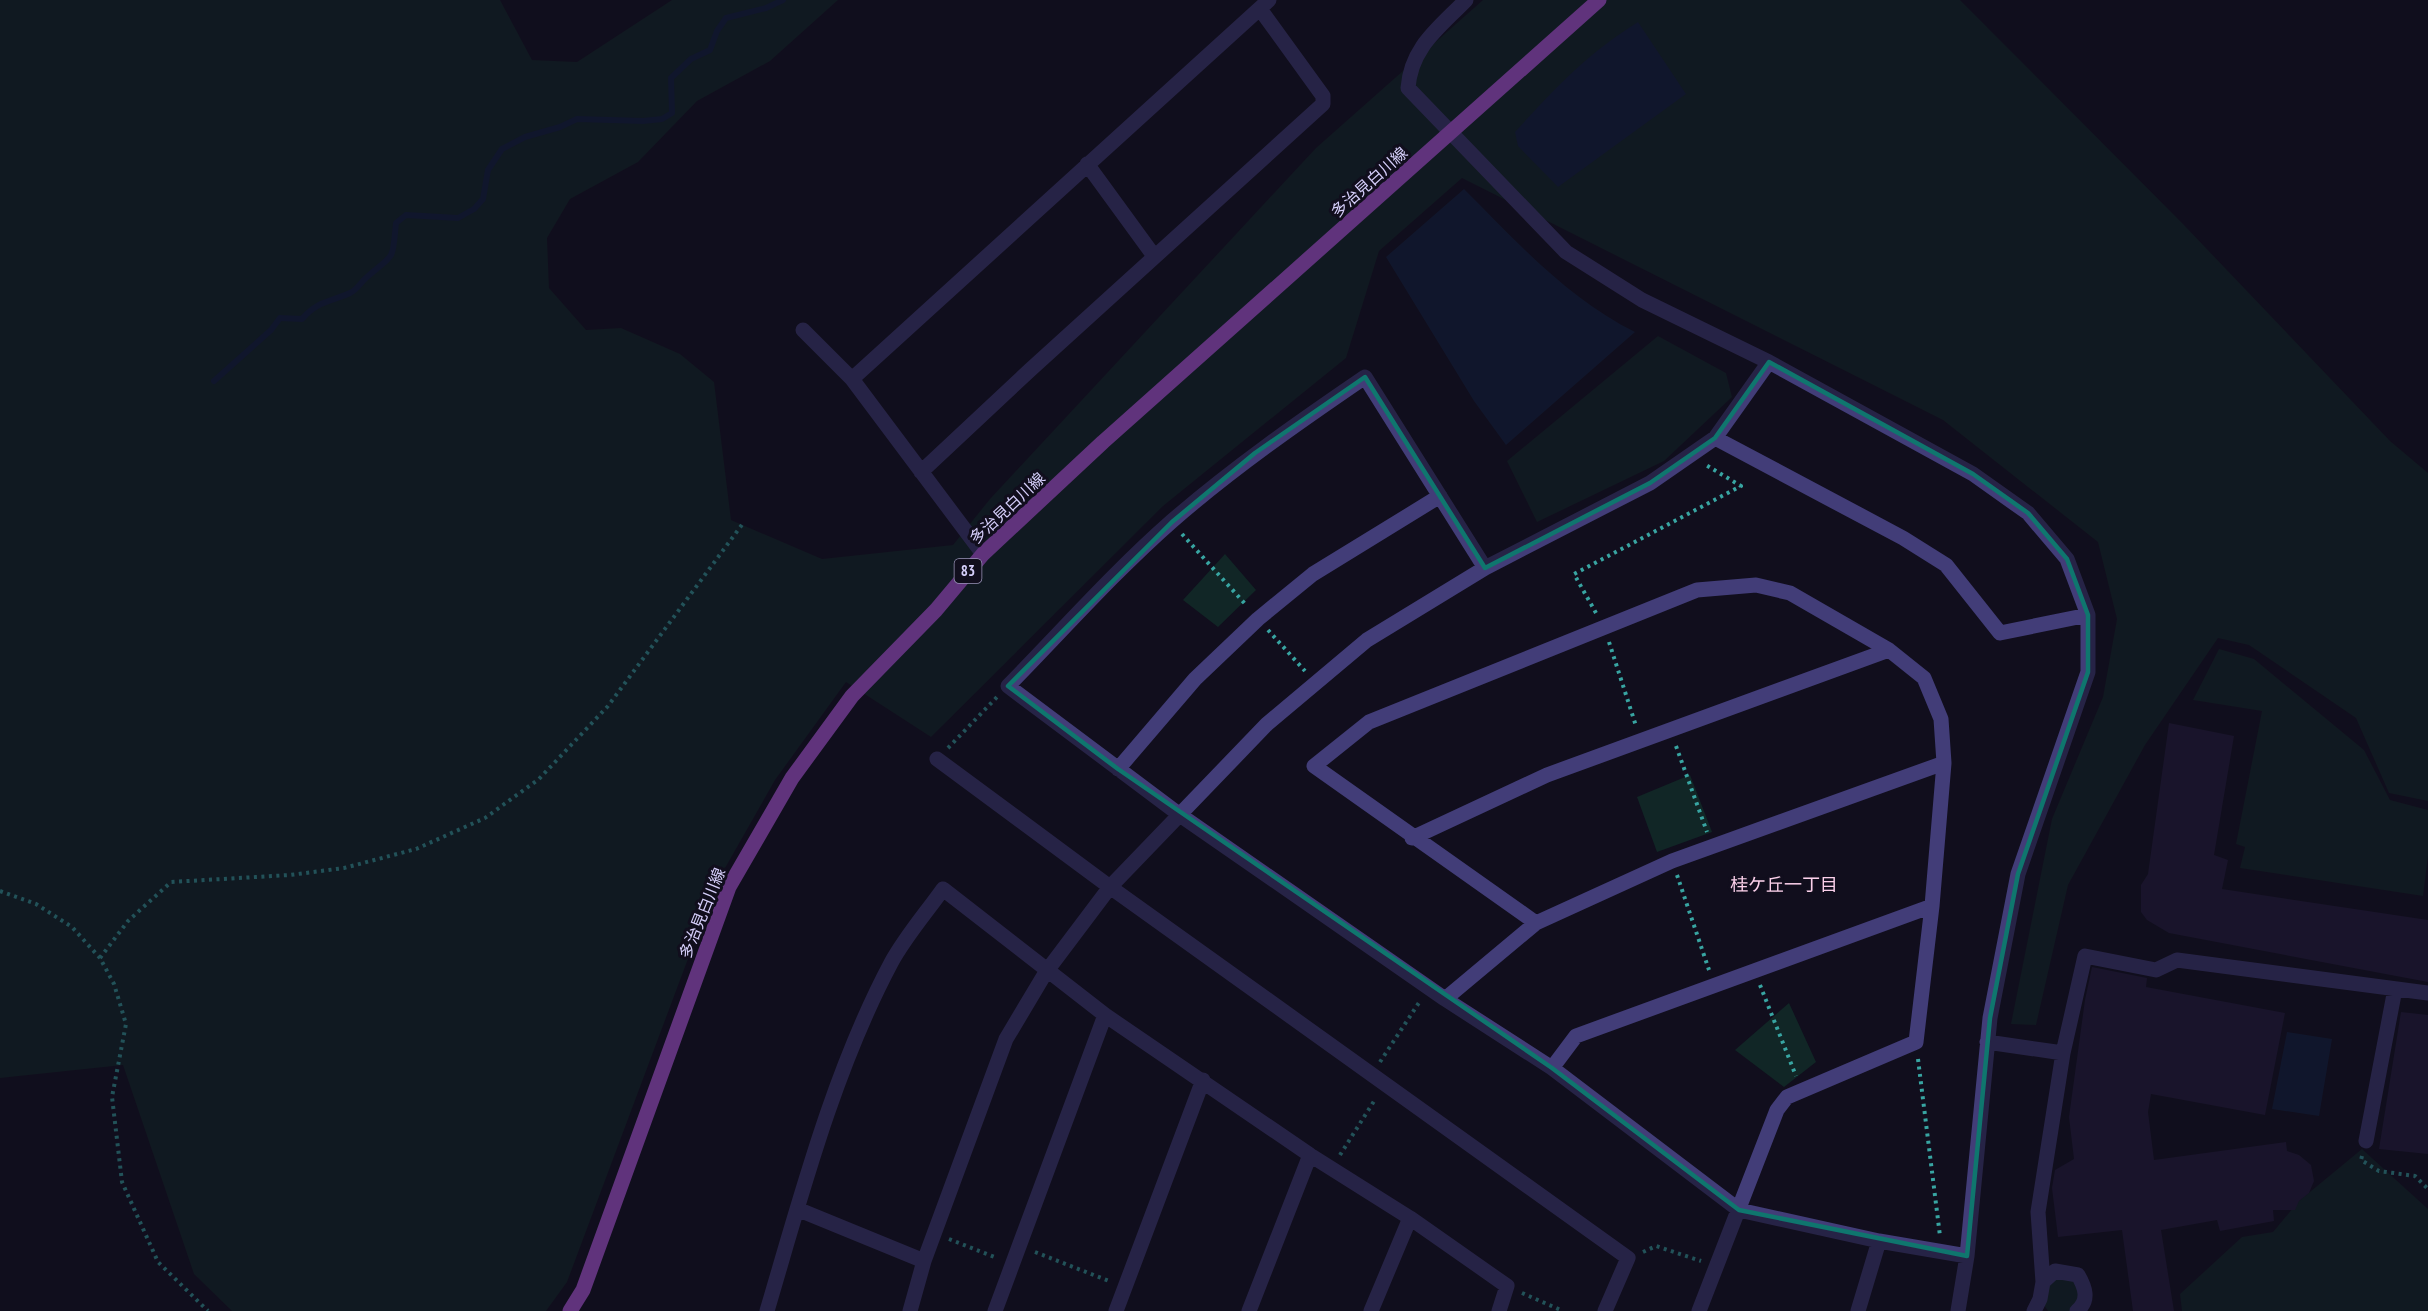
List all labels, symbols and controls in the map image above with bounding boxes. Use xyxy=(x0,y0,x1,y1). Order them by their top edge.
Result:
street label: 多治見白川線 xyxy=(1327,142,1411,222)
street label: 多治見白川線 xyxy=(965,468,1049,548)
road number: 83 xyxy=(954,559,982,583)
street label: 多治見白川線 xyxy=(675,865,729,961)
district label: 桂ケ丘一丁目 xyxy=(1730,873,1838,896)

